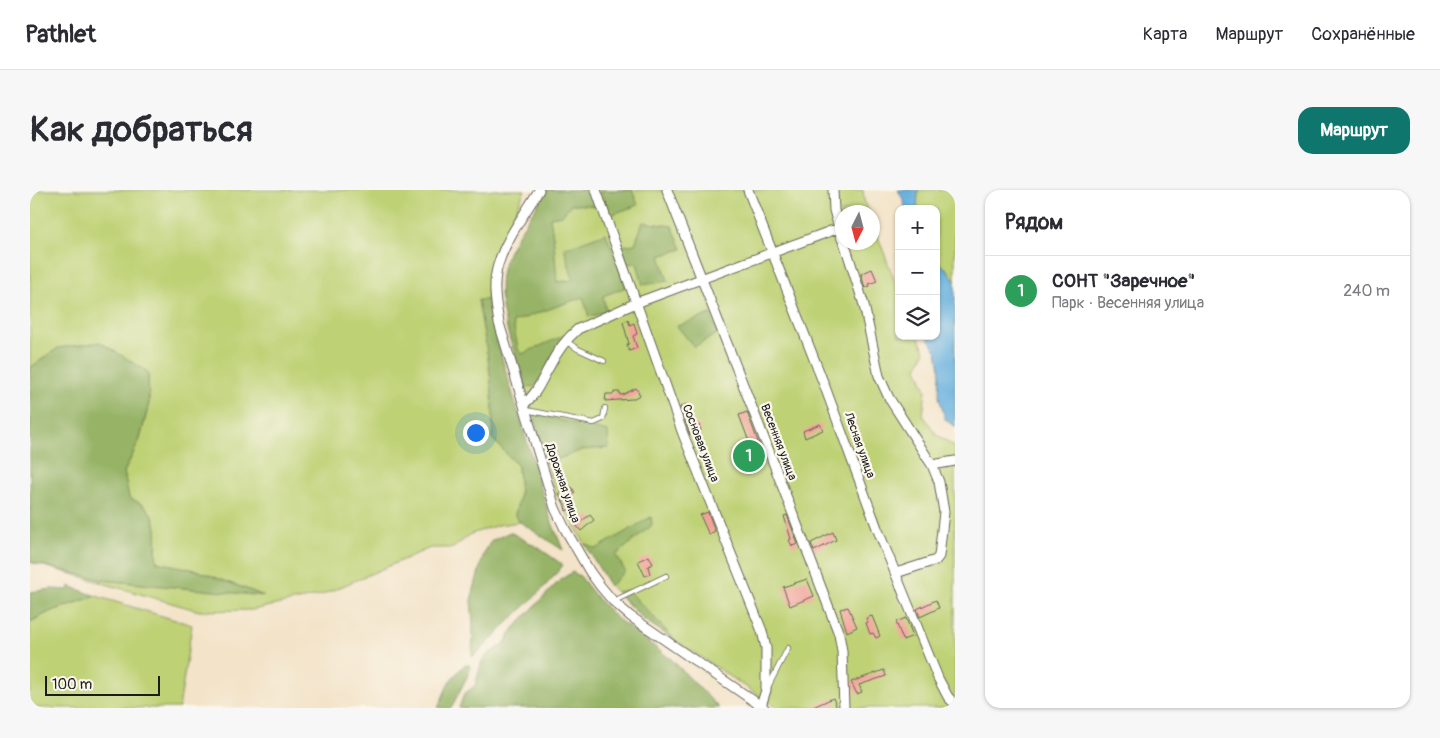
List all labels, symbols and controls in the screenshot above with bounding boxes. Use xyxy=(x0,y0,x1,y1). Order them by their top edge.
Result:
text: Pathlet xyxy=(25,20,96,49)
text: Карта xyxy=(1143,23,1187,46)
text: Маршрут xyxy=(1215,23,1283,46)
text: Сохранённые xyxy=(1311,23,1415,46)
button: Маршрут xyxy=(1298,107,1410,154)
text: Как добраться xyxy=(30,108,253,152)
north arrow xyxy=(835,205,880,250)
map controls xyxy=(895,205,940,340)
button: + xyxy=(895,205,940,250)
text: Рядом xyxy=(1005,209,1063,236)
button: − xyxy=(895,250,940,295)
text: СОНТ "Заречное" xyxy=(1052,269,1195,293)
text: 1 xyxy=(1018,281,1024,301)
text: 240 m xyxy=(1343,281,1390,301)
text: Парк · Весенняя улица xyxy=(1052,293,1204,313)
button: layers xyxy=(895,295,940,340)
street label: Сосновая улица xyxy=(679,402,722,485)
street label: Весенняя улица xyxy=(757,402,800,483)
street label: Лесная улица xyxy=(840,409,879,481)
your location xyxy=(463,420,489,446)
pin: 1 xyxy=(733,437,765,475)
street label: Дорожная улица xyxy=(542,440,583,525)
scale bar xyxy=(45,673,160,696)
text: 100 m xyxy=(52,676,92,693)

